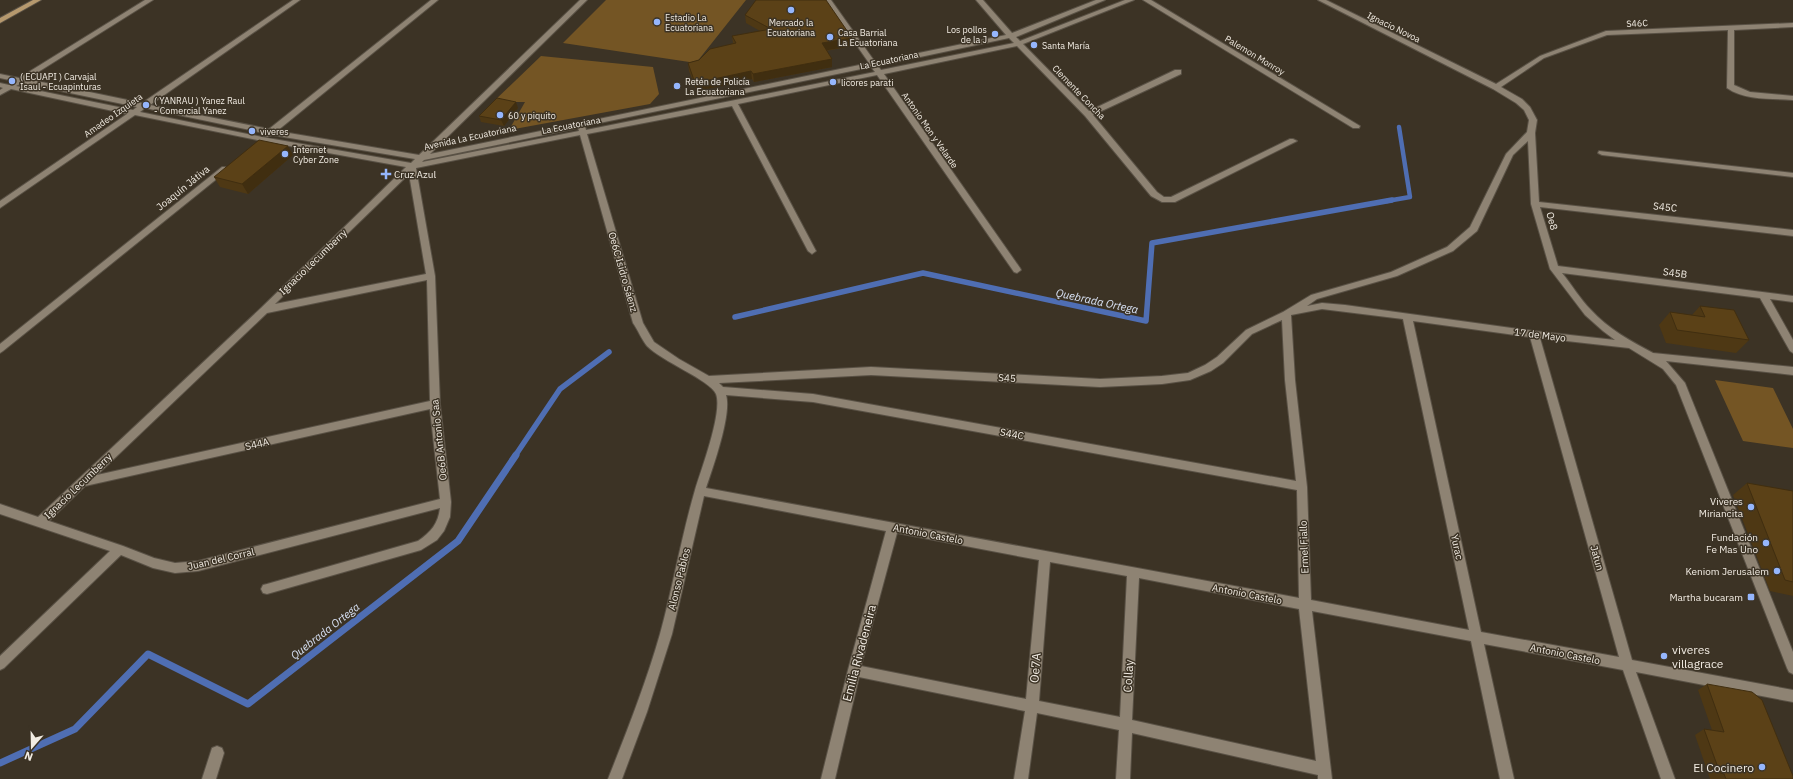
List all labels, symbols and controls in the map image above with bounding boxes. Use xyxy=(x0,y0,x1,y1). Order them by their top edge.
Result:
marker: Mercado la Ecuatoriana xyxy=(786,5,796,15)
street label: Ignacio Novoa xyxy=(1366,9,1423,45)
place label: Estadio La Ecuatoriana xyxy=(665,12,713,33)
marker: Estadio La Ecuatoriana xyxy=(652,17,662,27)
place label: Mercado la Ecuatoriana xyxy=(767,17,815,38)
street label: S46C xyxy=(1626,17,1648,29)
place label: Los pollos de la J xyxy=(946,24,987,45)
place label: Casa Barrial La Ecuatoriana xyxy=(838,27,898,48)
marker: Los pollos de la J xyxy=(990,29,1000,39)
marker: Casa Barrial La Ecuatoriana xyxy=(825,32,835,42)
street label: Palemon Monroy xyxy=(1223,33,1287,77)
marker: Santa María xyxy=(1029,40,1039,50)
place label: Santa María xyxy=(1042,40,1090,51)
street label: La Ecuatoriana xyxy=(859,48,919,72)
street label: Clemente Concha xyxy=(1050,63,1108,122)
place label: ( ECUAPI ) Carvajal Isaul - Ecuapinturas xyxy=(20,71,101,92)
marker: ( ECUAPI ) Carvajal Isaul - Ecuapinturas xyxy=(7,76,17,86)
place label: Retén de Policía La Ecuatoriana xyxy=(685,76,750,97)
marker: licores parati xyxy=(828,77,838,87)
place label: licores parati xyxy=(841,77,893,88)
marker: Retén de Policía La Ecuatoriana xyxy=(672,81,682,91)
street label: Antonio Mon y Velarde xyxy=(900,90,961,170)
street label: Amadeo Izquieta xyxy=(82,91,145,139)
place label: ( YANRAU ) Yanez Raul - Comercial Yanez xyxy=(154,95,245,116)
marker: ( YANRAU ) Yanez Raul - Comercial Yanez xyxy=(141,100,151,110)
marker: 60 y piquito xyxy=(495,110,505,120)
place label: 60 y piquito xyxy=(508,110,556,121)
street label: La Ecuatoriana xyxy=(541,114,601,136)
street label: Avenida La Ecuatoriana xyxy=(423,122,517,152)
marker: viveres xyxy=(247,126,257,136)
place label: viveres xyxy=(260,126,289,137)
place label: Internet Cyber Zone xyxy=(293,144,339,165)
marker: Internet Cyber Zone xyxy=(280,149,290,159)
street label: Joaquín Játiva xyxy=(154,162,213,213)
place label: Cruz Azul xyxy=(394,168,436,181)
marker: Cruz Azul xyxy=(381,169,391,179)
street label: S45C xyxy=(1652,199,1678,215)
street label: Oe8 xyxy=(1543,210,1561,232)
street label: Ignacio Lecumberry xyxy=(276,226,350,298)
street label: Oe6C Isidro Sáenz xyxy=(605,230,641,314)
street label: S45B xyxy=(1662,265,1688,281)
water label: Quebrada Ortega xyxy=(1055,285,1139,317)
street label: 17 de Mayo xyxy=(1513,325,1567,345)
street label: S45 xyxy=(998,371,1016,385)
street label: Oe6B Antonio Saa xyxy=(428,398,450,481)
street label: S44C xyxy=(999,426,1025,442)
street label: S44A xyxy=(244,435,271,453)
street label: Ignacio Lecumberry xyxy=(41,450,115,522)
place label: Viveres Miriancita xyxy=(1699,495,1744,520)
marker: Viveres Miriancita xyxy=(1746,502,1756,512)
street label: Ermel Fiallo xyxy=(1297,520,1311,574)
street label: Antonio Castelo xyxy=(892,521,964,547)
place label: Fundación Fe Mas Uno xyxy=(1706,531,1758,556)
street label: Yurac xyxy=(1448,533,1466,561)
marker: Fundación Fe Mas Uno xyxy=(1761,538,1771,548)
street label: Jatun xyxy=(1587,544,1607,572)
street label: Juan del Corral xyxy=(187,545,256,573)
street label: Alonso Pablos xyxy=(665,546,693,611)
place label: Keniom Jerusalem xyxy=(1685,565,1769,578)
marker: Keniom Jerusalem xyxy=(1772,566,1782,576)
street label: Antonio Castelo xyxy=(1211,581,1283,607)
place label: Martha bucaram xyxy=(1669,591,1743,604)
marker: Martha bucaram xyxy=(1746,592,1756,602)
water label: Quebrada Ortega xyxy=(288,600,362,662)
street label: Emilia Rivadeneira xyxy=(839,602,879,703)
street label: Antonio Castelo xyxy=(1529,641,1601,667)
place label: viveres villagrace xyxy=(1672,642,1724,671)
marker: viveres villagrace xyxy=(1659,651,1669,661)
street label: Oe7A xyxy=(1026,652,1044,684)
street label: Collay xyxy=(1120,659,1136,693)
north arrow xyxy=(12,727,52,767)
text: N xyxy=(22,748,35,764)
place label: El Cocinero xyxy=(1693,760,1754,775)
marker: El Cocinero xyxy=(1757,762,1767,772)

